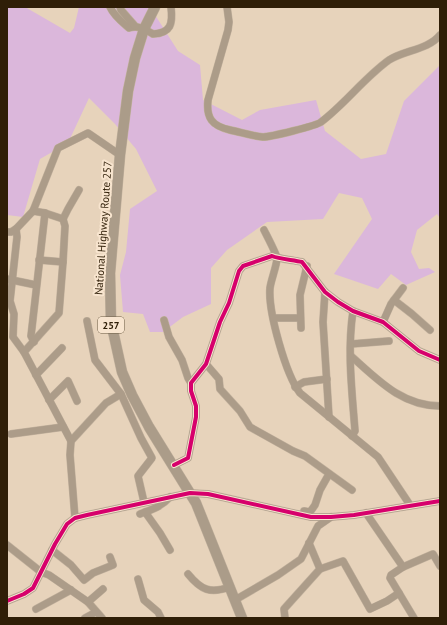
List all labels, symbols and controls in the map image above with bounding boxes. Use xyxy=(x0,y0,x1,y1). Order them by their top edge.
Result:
street label: National Highway Route 257 xyxy=(91,160,115,296)
road number: 257 xyxy=(98,317,124,333)

